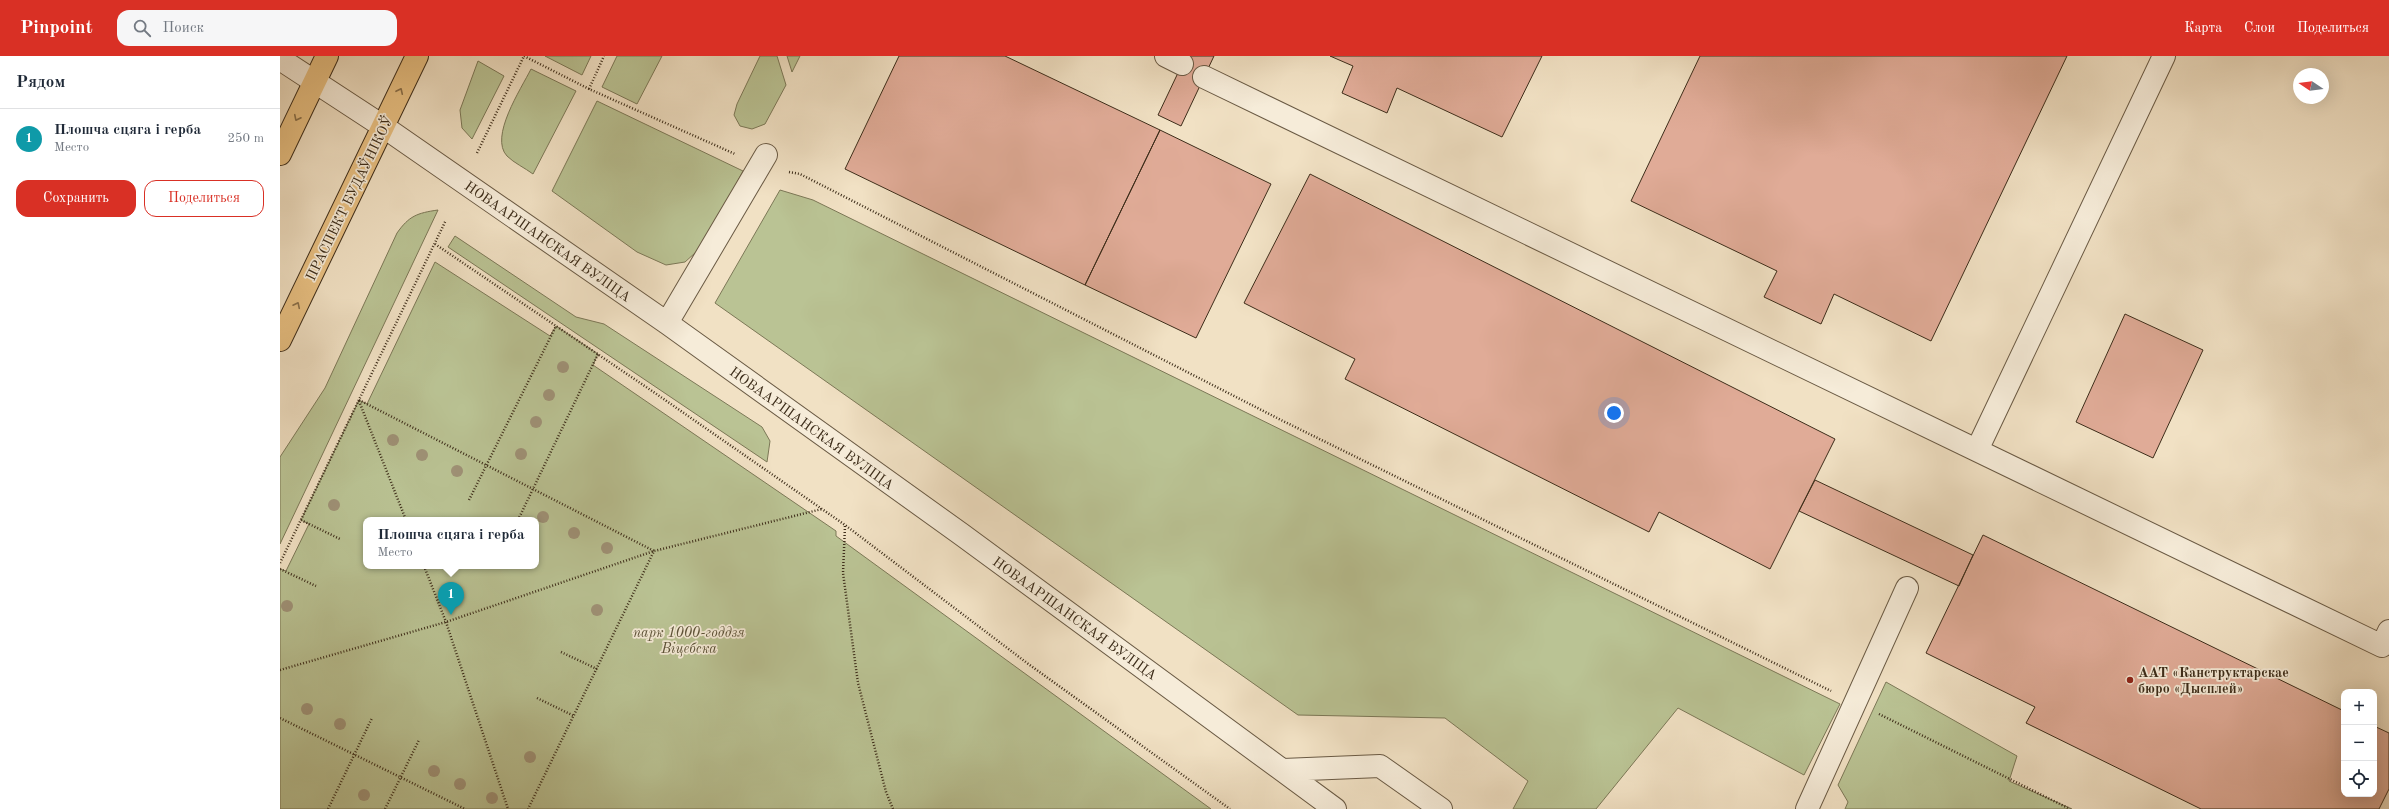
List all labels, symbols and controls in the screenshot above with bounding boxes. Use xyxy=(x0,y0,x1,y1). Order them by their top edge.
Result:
search box xyxy=(117,10,397,46)
icon: search xyxy=(131,17,153,39)
text: Pinpoint xyxy=(20,19,93,38)
text: Поиск xyxy=(163,21,204,36)
text: Карта xyxy=(2184,21,2222,35)
text: Слои xyxy=(2244,21,2275,35)
text: Поделиться xyxy=(2297,21,2369,35)
north arrow xyxy=(2293,68,2329,104)
text: Рядом xyxy=(16,74,65,91)
one-way arrow xyxy=(395,88,403,96)
street label: ПРАСПЕКТ БУДАЎНІКОЎ xyxy=(300,112,396,283)
one-way arrow xyxy=(294,113,302,121)
text: Плошча сцяга і герба xyxy=(54,123,201,138)
text: 1 xyxy=(25,132,33,145)
text: 250 m xyxy=(227,132,264,145)
text: Место xyxy=(54,141,89,154)
street label: НОВААРШАНСКАЯ ВУЛІЦА xyxy=(462,179,633,305)
button: Сохранить xyxy=(16,180,136,217)
button: Поделиться xyxy=(144,180,264,217)
one-way arrow xyxy=(292,302,300,309)
street label: НОВААРШАНСКАЯ ВУЛІЦА xyxy=(727,365,896,493)
your location xyxy=(1604,403,1624,423)
popup xyxy=(363,517,539,569)
text: Плошча сцяга і герба xyxy=(377,528,525,543)
text: Место xyxy=(377,546,413,559)
street label: НОВААРШАНСКАЯ ВУЛІЦА xyxy=(990,555,1159,683)
pin: 1 xyxy=(438,582,464,615)
park label: парк 1000-годдзя Віцебска xyxy=(633,626,745,657)
place label: ААТ «Канструктарскае бюро «Дысплей» xyxy=(2138,666,2289,696)
marker: ААТ «Канструктарскае бюро «Дысплей» xyxy=(2125,675,2135,685)
map controls xyxy=(2341,689,2377,797)
button: + xyxy=(2341,689,2377,725)
button: − xyxy=(2341,725,2377,761)
button: locate xyxy=(2341,761,2377,797)

